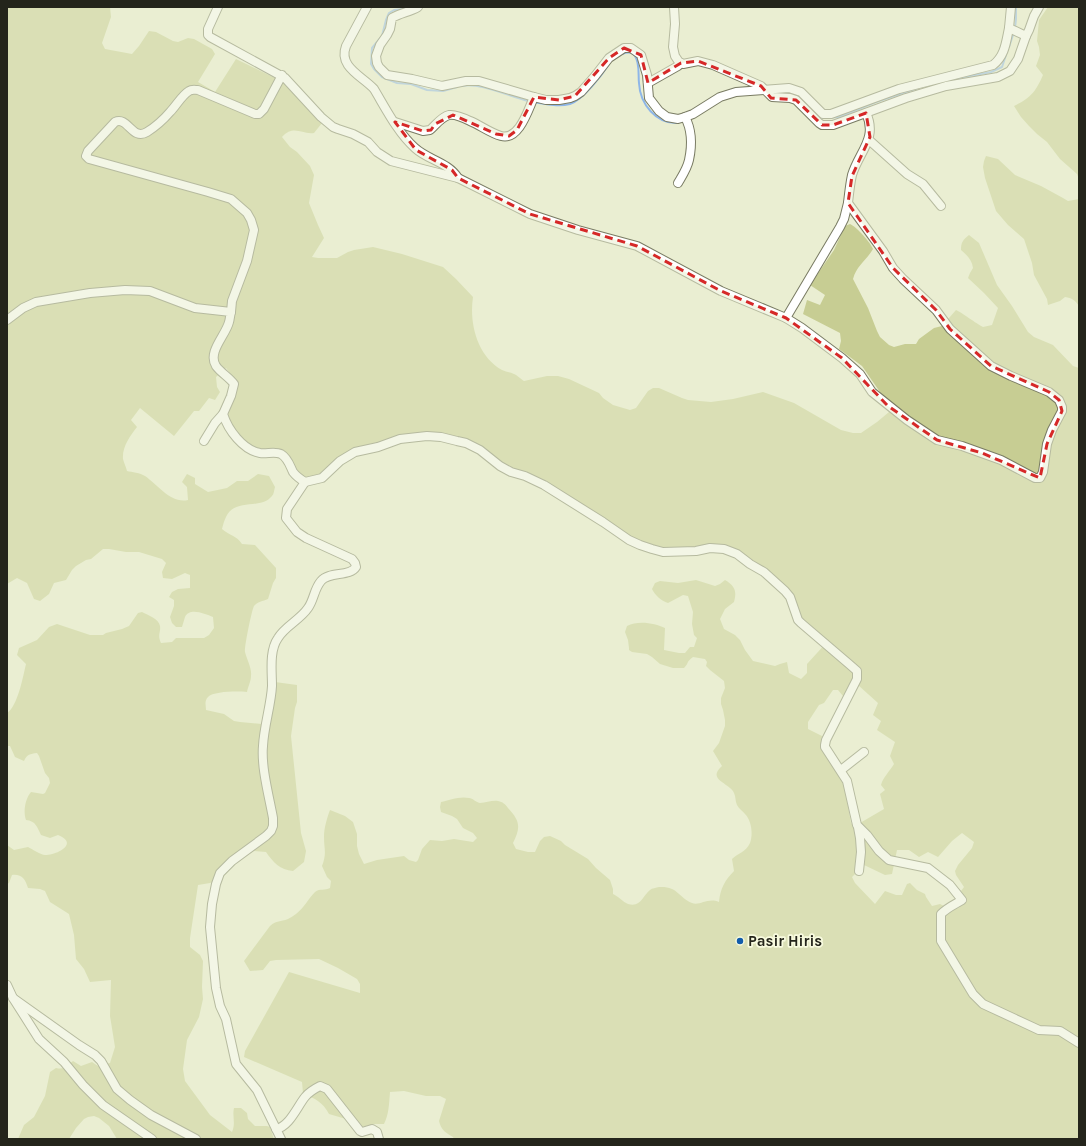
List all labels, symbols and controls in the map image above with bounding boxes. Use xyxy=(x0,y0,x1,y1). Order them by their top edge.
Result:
place label: Pasir Hiris xyxy=(748,932,822,950)
marker: Pasir Hiris xyxy=(735,936,745,946)

